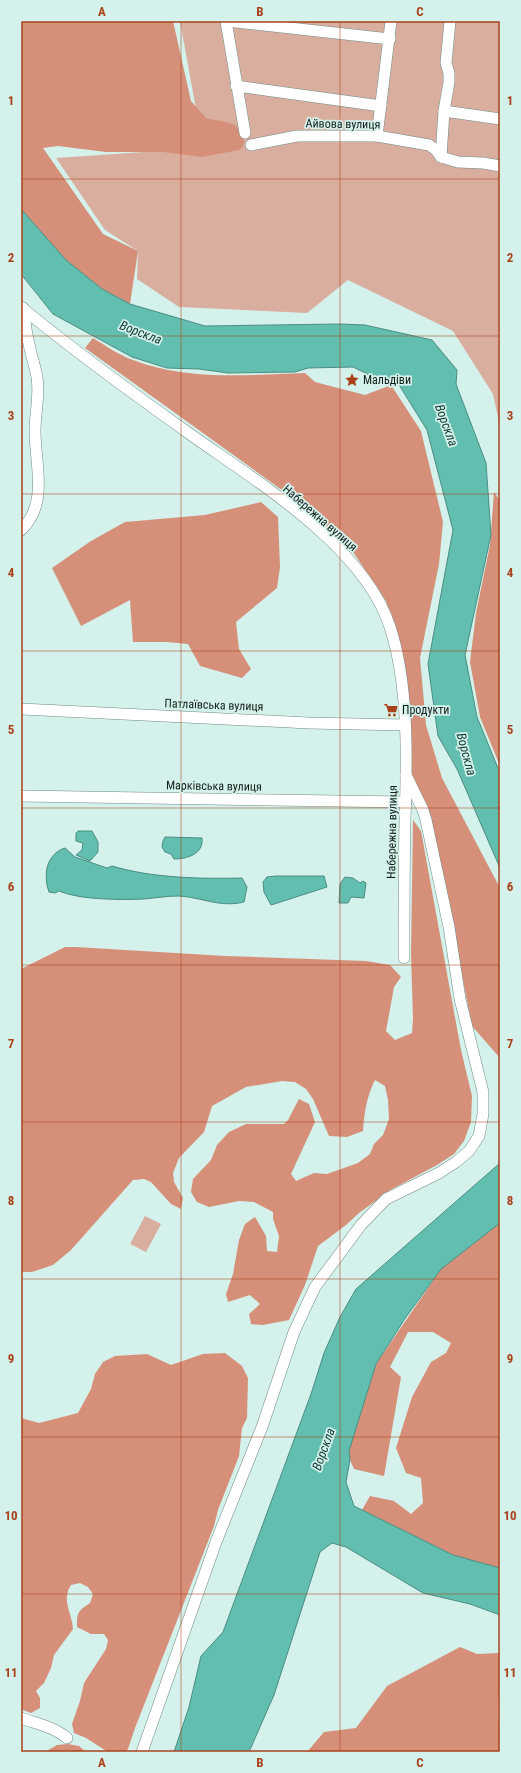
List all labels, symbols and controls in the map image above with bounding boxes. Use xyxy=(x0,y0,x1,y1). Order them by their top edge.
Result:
text: A xyxy=(98,4,106,19)
text: B xyxy=(256,4,264,19)
text: C xyxy=(416,4,424,19)
text: 1 xyxy=(8,93,14,108)
text: 1 xyxy=(507,93,513,108)
street label: Айвова вулиця xyxy=(306,116,380,132)
text: 2 xyxy=(8,250,15,265)
text: 2 xyxy=(507,250,514,265)
water label: Ворскла xyxy=(118,318,164,347)
place icon: Мальдіви xyxy=(344,372,360,388)
place label: Мальдіви xyxy=(363,373,411,387)
water label: Ворскла xyxy=(432,402,461,448)
text: 3 xyxy=(8,408,14,423)
text: 3 xyxy=(507,408,513,423)
street label: Набережна вулиця xyxy=(280,482,360,554)
text: 4 xyxy=(8,565,15,580)
text: 4 xyxy=(507,565,514,580)
street label: Патлаївська вулиця xyxy=(164,696,264,714)
supermarket icon: Продукти xyxy=(383,702,399,718)
place label: Продукти xyxy=(402,703,449,717)
text: 5 xyxy=(8,722,15,737)
text: 5 xyxy=(507,722,514,737)
water label: Ворскла xyxy=(454,731,479,777)
street label: Марківська вулиця xyxy=(166,778,262,794)
street label: Набережна вулиця xyxy=(384,785,400,879)
text: 6 xyxy=(8,879,15,894)
text: 6 xyxy=(507,879,514,894)
text: 7 xyxy=(8,1036,15,1051)
text: 7 xyxy=(507,1036,514,1051)
text: 8 xyxy=(8,1193,14,1208)
text: 8 xyxy=(507,1193,513,1208)
text: 9 xyxy=(8,1351,14,1366)
text: 9 xyxy=(507,1351,513,1366)
water label: Ворскла xyxy=(309,1426,338,1472)
text: 10 xyxy=(4,1508,18,1523)
text: 10 xyxy=(503,1508,517,1523)
text: 11 xyxy=(4,1665,18,1680)
text: 11 xyxy=(503,1665,517,1680)
text: A xyxy=(98,1755,106,1770)
text: B xyxy=(256,1755,264,1770)
text: C xyxy=(416,1755,424,1770)

